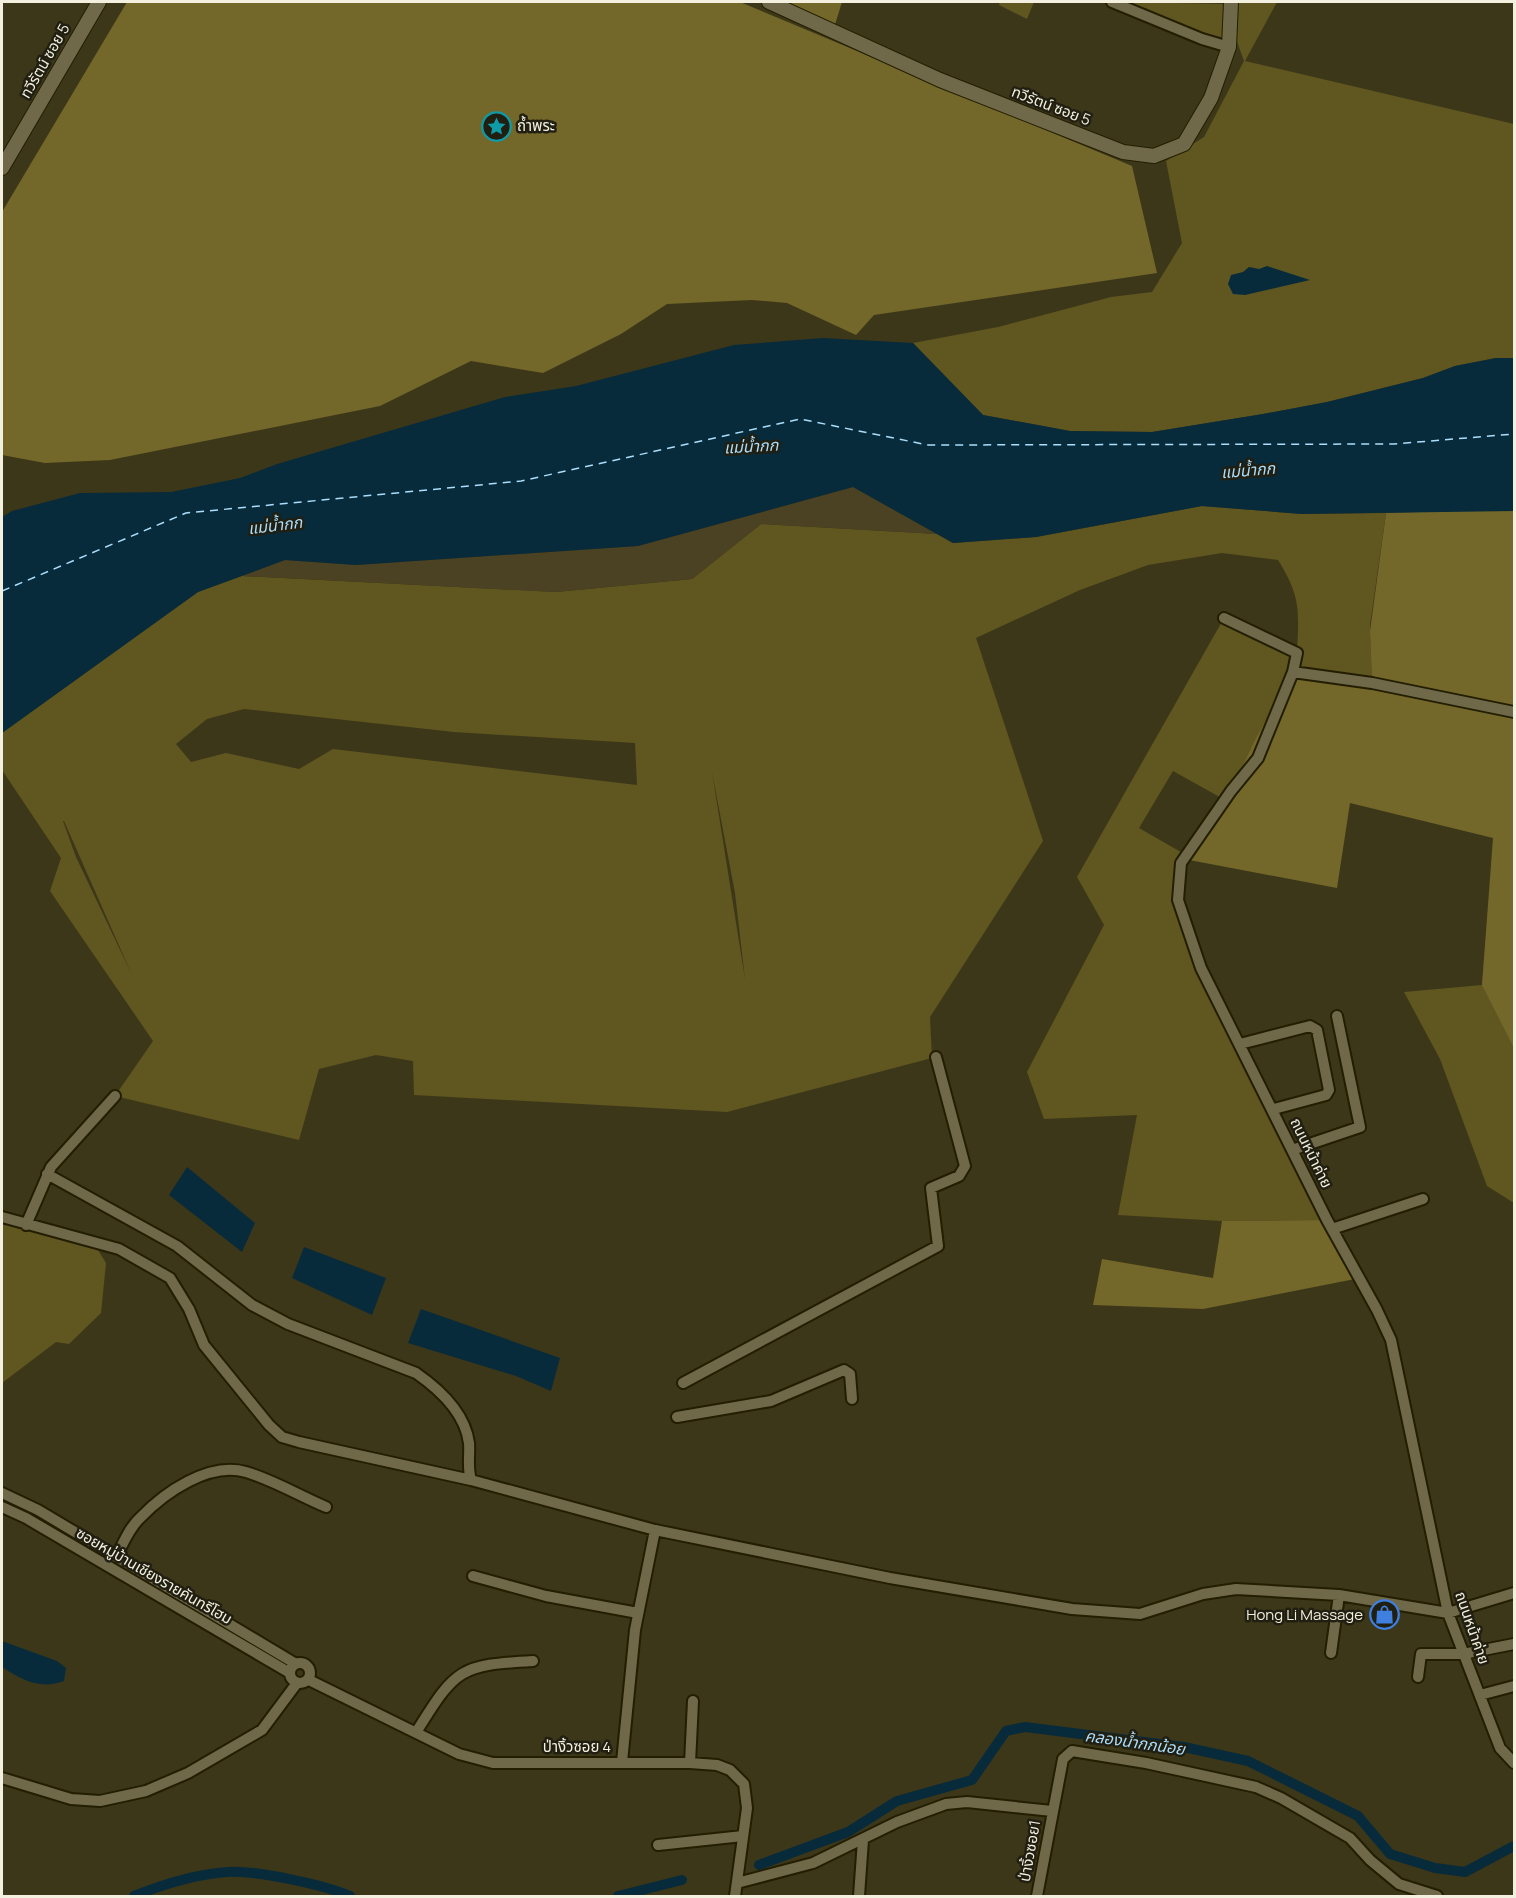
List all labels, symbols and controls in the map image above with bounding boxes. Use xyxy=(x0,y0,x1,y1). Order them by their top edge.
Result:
street label: ทวีรัตน์ ซอย 5 xyxy=(15,20,74,102)
street label: ทวีรัตน์ ซอย 5 xyxy=(1009,81,1094,130)
place icon: ถ้ำพระ xyxy=(480,110,512,142)
place label: ถ้ำพระ xyxy=(517,115,555,136)
water label: แม่น้ำกก xyxy=(723,434,780,458)
water label: แม่น้ำกก xyxy=(1220,457,1277,483)
water label: แม่น้ำกก xyxy=(247,511,305,539)
street label: ถนนหน้าค่าย xyxy=(1285,1114,1337,1191)
street label: ซอยหมู่บ้านเชียงรายคันทรีโฮม xyxy=(72,1522,236,1629)
street label: ถนนหน้าค่าย xyxy=(1450,1589,1495,1667)
shop icon: Hong Li Massage xyxy=(1368,1599,1400,1631)
place label: Hong Li Massage xyxy=(1246,1604,1363,1625)
water label: คลองน้ำกกน้อย xyxy=(1084,1724,1188,1760)
street label: ป่างิ้วซอย 4 xyxy=(543,1736,611,1757)
street label: ป่างิ้วซอย1 xyxy=(1014,1818,1045,1883)

